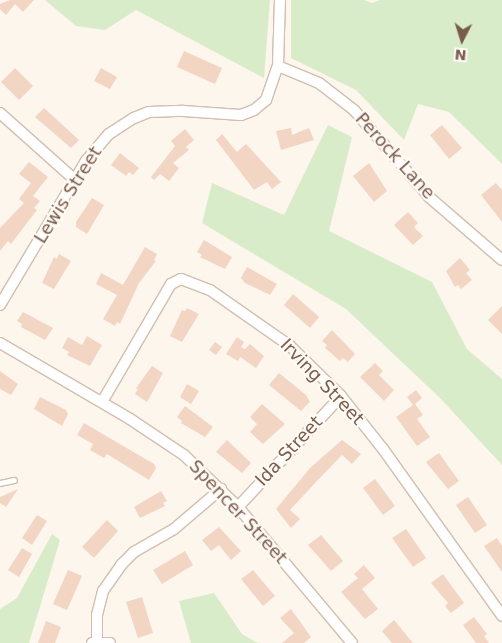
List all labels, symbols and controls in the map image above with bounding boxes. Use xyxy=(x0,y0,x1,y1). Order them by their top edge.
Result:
north arrow xyxy=(437,15,487,65)
text: N xyxy=(454,46,467,63)
street label: Perock Lane xyxy=(351,108,439,204)
street label: Lewis Street xyxy=(30,143,106,247)
street label: Irving Street xyxy=(275,334,369,430)
street label: Ida Street xyxy=(251,411,327,491)
street label: Spencer Street xyxy=(184,456,292,568)

